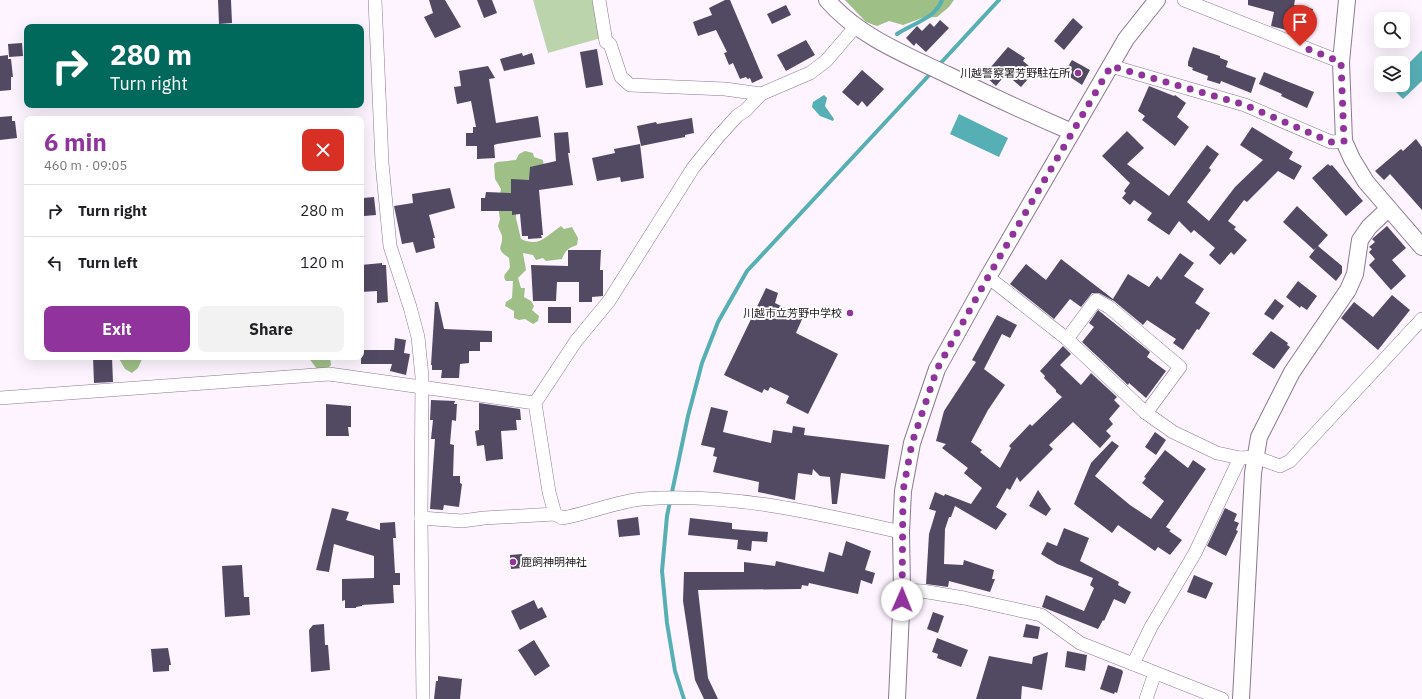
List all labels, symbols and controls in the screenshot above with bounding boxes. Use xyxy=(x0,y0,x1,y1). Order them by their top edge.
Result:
pin xyxy=(1283,5,1317,46)
icon: arrive xyxy=(1289,11,1311,33)
map controls xyxy=(1374,12,1410,92)
button: search xyxy=(1374,12,1410,48)
text: 280 m xyxy=(110,36,192,73)
icon: right xyxy=(44,40,96,92)
button: layers xyxy=(1374,56,1410,92)
place label: 川越警察署芳野駐在所 xyxy=(960,66,1071,80)
marker: 川越警察署芳野駐在所 xyxy=(1073,68,1083,78)
text: Turn right xyxy=(110,72,188,95)
text: 6 min xyxy=(44,126,107,158)
button: close xyxy=(302,129,344,171)
text: 460 m · 09:05 xyxy=(44,157,127,174)
icon: right xyxy=(44,200,66,222)
text: Turn right xyxy=(78,201,147,220)
text: 280 m xyxy=(300,201,344,220)
icon: left xyxy=(44,252,66,274)
text: Turn left xyxy=(78,253,138,272)
text: 120 m xyxy=(300,253,344,272)
button: Exit xyxy=(44,306,190,352)
button: Share xyxy=(198,306,344,352)
place label: 川越市立芳野中学校 xyxy=(743,306,842,320)
marker: 川越市立芳野中学校 xyxy=(845,308,855,318)
place label: 鹿飼神明神社 xyxy=(521,555,587,569)
marker: 鹿飼神明神社 xyxy=(508,557,518,567)
position arrow xyxy=(881,579,923,621)

